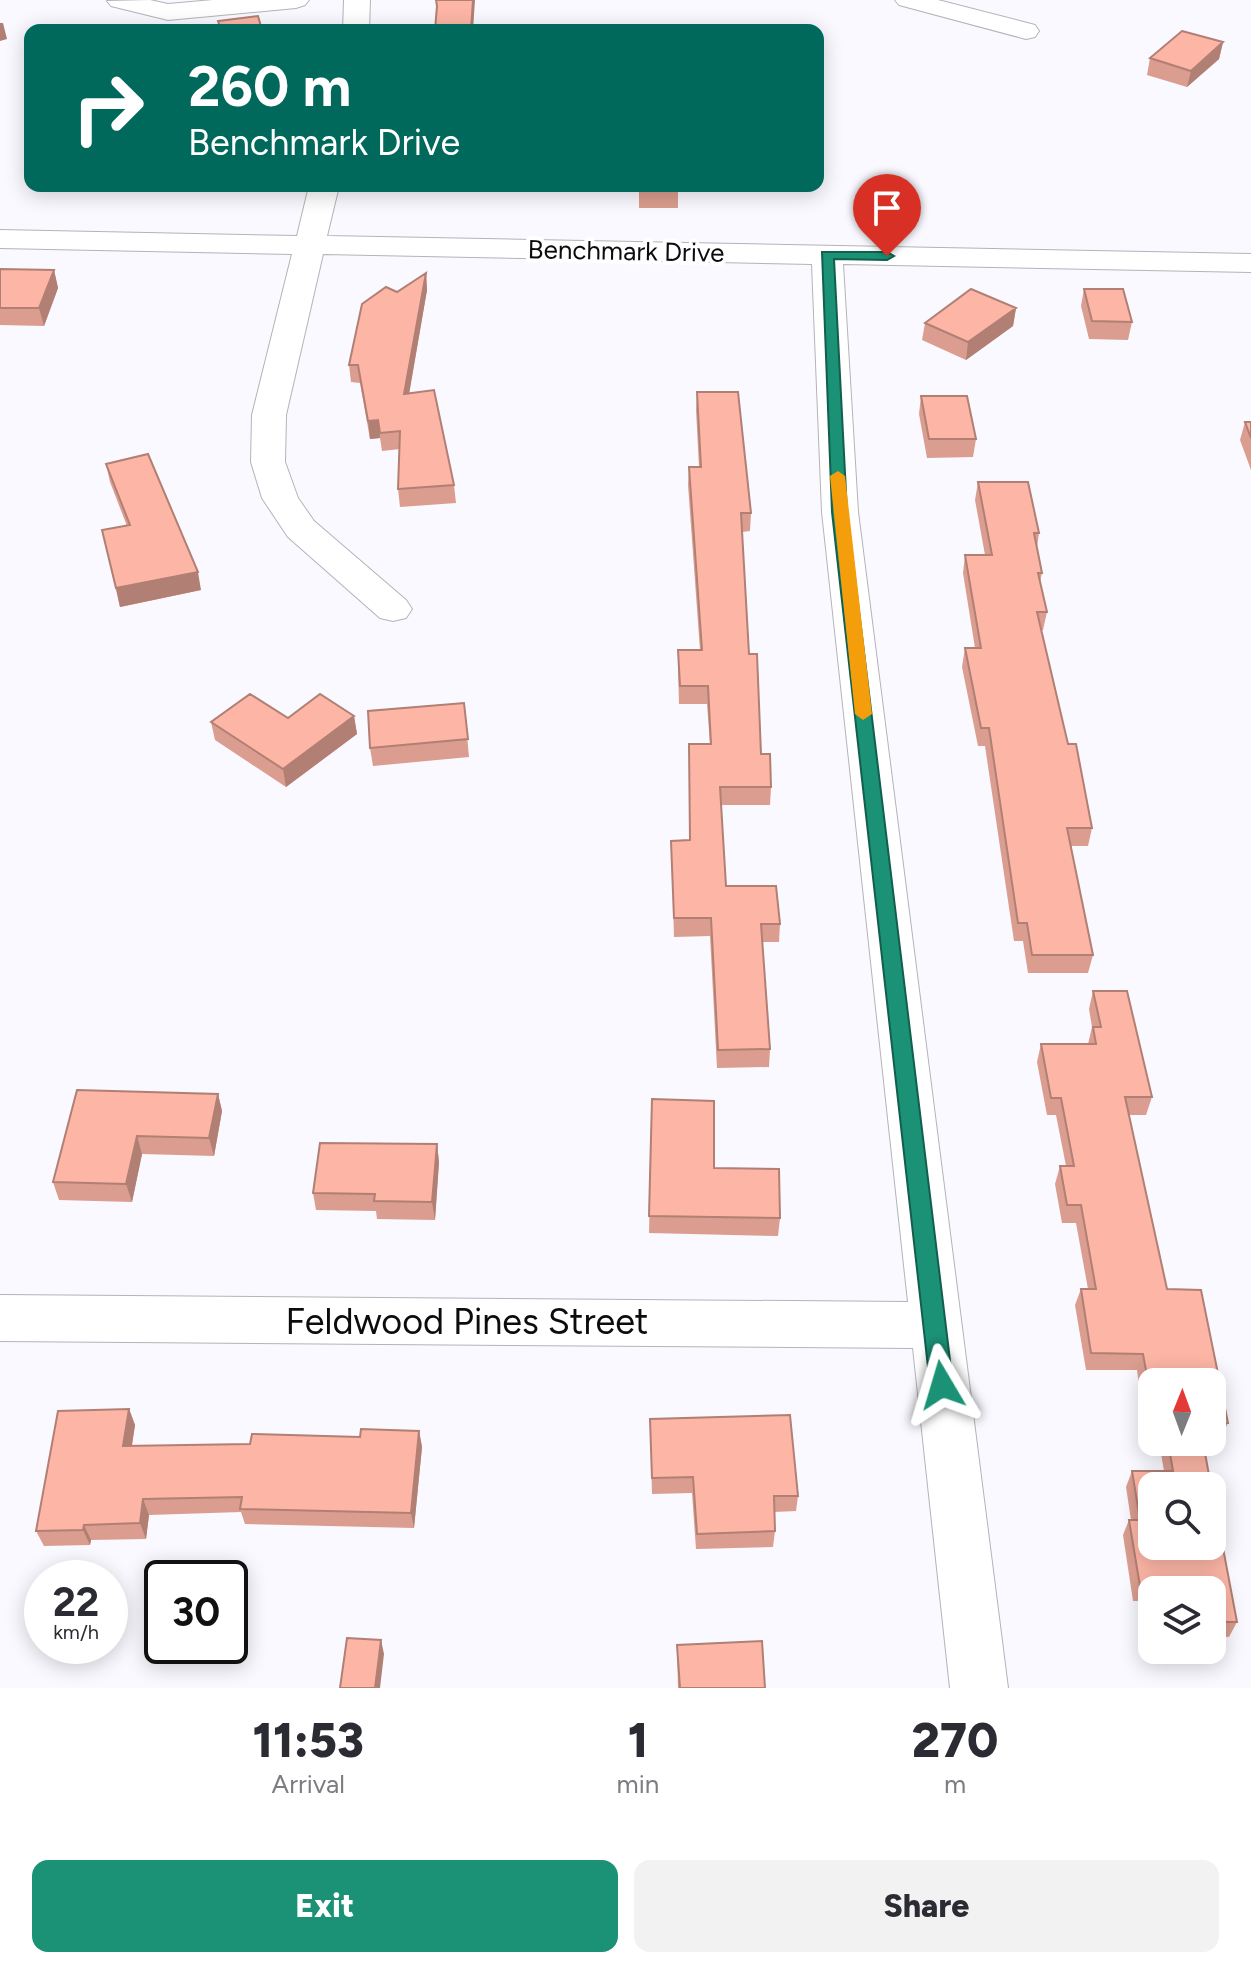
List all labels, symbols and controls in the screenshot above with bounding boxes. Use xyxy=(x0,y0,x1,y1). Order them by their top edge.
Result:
text: 260 m xyxy=(188,53,351,120)
icon: right xyxy=(56,56,160,160)
text: Benchmark Drive xyxy=(188,121,460,164)
pin xyxy=(853,174,921,256)
icon: arrive xyxy=(865,186,909,230)
street label: Benchmark Drive xyxy=(527,233,725,269)
street label: Feldwood Pines Street xyxy=(286,1300,648,1343)
position arrow xyxy=(900,1343,984,1427)
north arrow xyxy=(1138,1368,1226,1456)
map controls xyxy=(1138,1368,1226,1664)
button: search xyxy=(1138,1472,1226,1560)
speed limit sign: 30 xyxy=(144,1560,248,1664)
button: layers xyxy=(1138,1576,1226,1664)
text: 22 xyxy=(53,1578,99,1626)
text: km/h xyxy=(53,1620,99,1644)
text: 11:53 xyxy=(253,1711,364,1769)
text: 1 xyxy=(628,1711,648,1769)
text: 270 xyxy=(912,1711,998,1769)
text: Arrival xyxy=(272,1768,345,1800)
text: min xyxy=(617,1768,659,1800)
text: m xyxy=(944,1768,966,1800)
button: Exit xyxy=(32,1860,618,1952)
button: Share xyxy=(634,1860,1219,1952)

